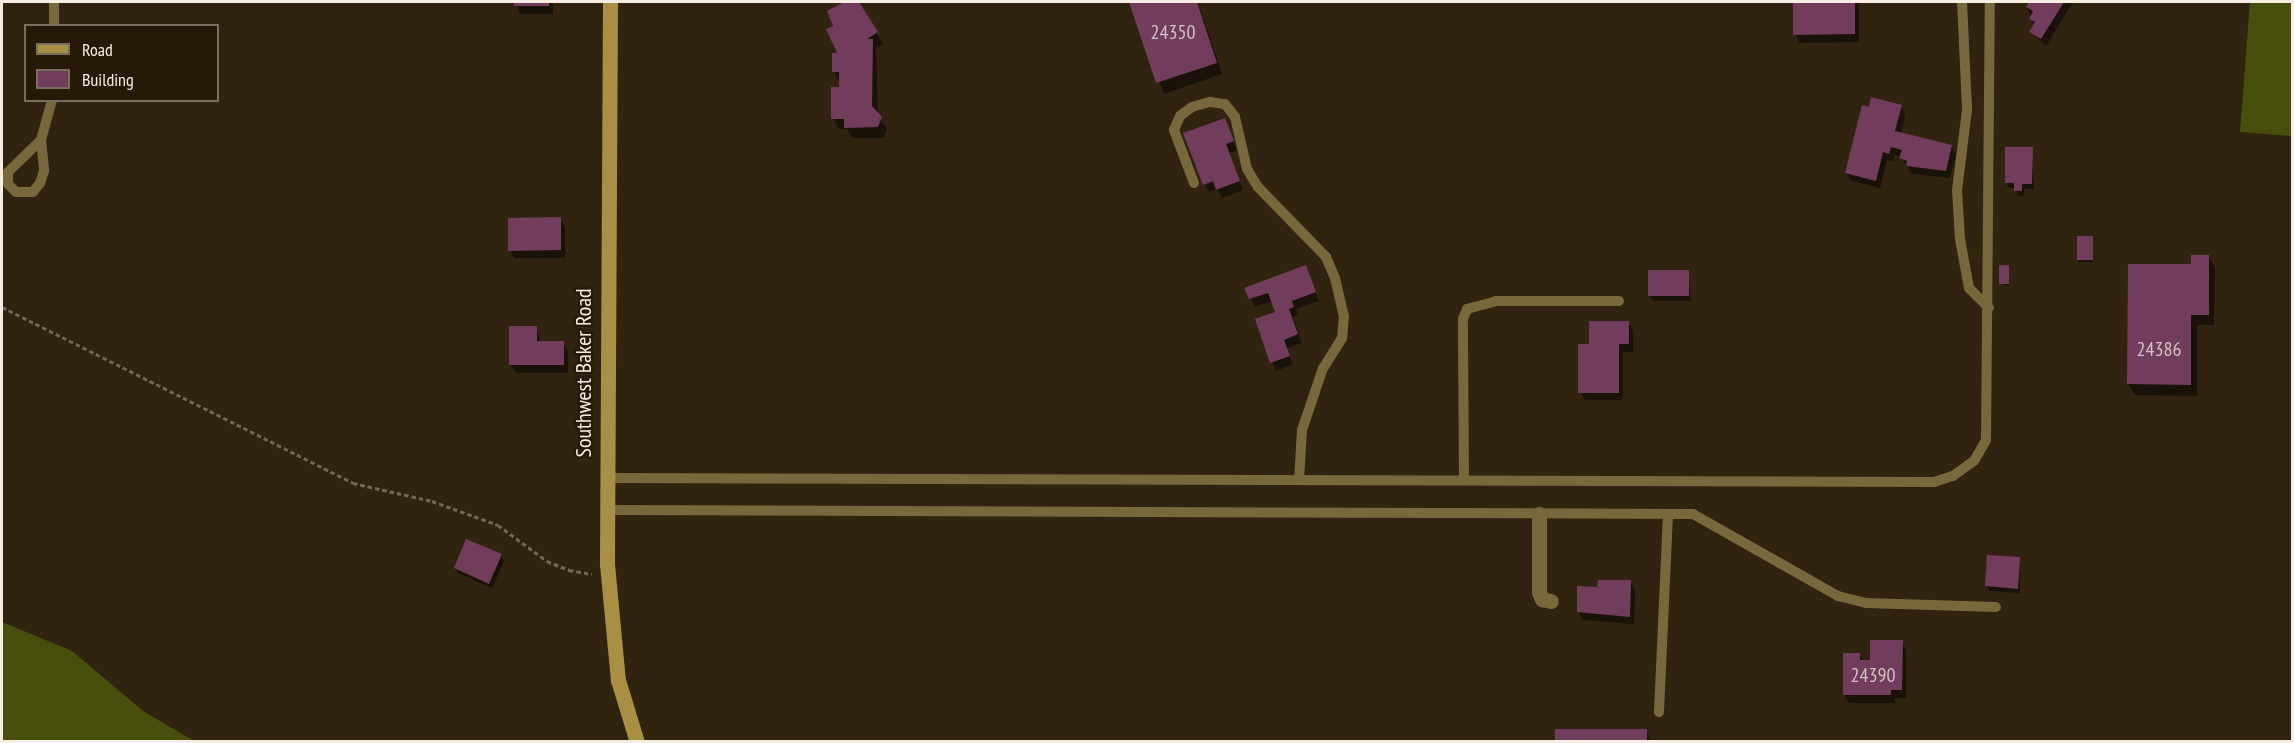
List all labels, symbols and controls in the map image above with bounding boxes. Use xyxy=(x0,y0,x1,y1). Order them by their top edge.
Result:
house number: 24350 xyxy=(1151,20,1195,44)
legend xyxy=(24,24,219,102)
text: Road xyxy=(82,38,113,61)
text: Building xyxy=(82,68,134,91)
street label: Southwest Baker Road xyxy=(571,288,597,458)
house number: 24386 xyxy=(2137,337,2181,361)
house number: 24390 xyxy=(1851,663,1895,687)

